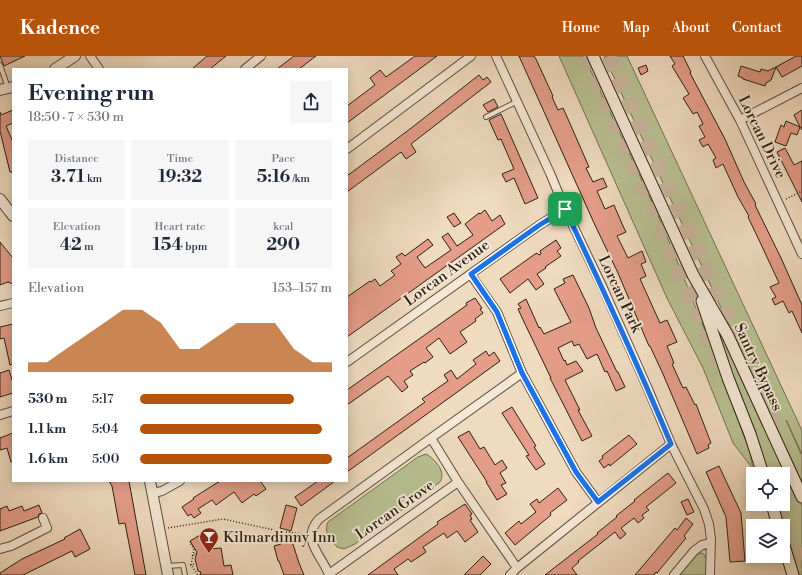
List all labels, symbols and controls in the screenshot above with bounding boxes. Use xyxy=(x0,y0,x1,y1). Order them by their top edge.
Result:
text: Kadence xyxy=(20,16,100,40)
text: Home xyxy=(562,19,600,37)
text: Map xyxy=(622,19,650,37)
text: About xyxy=(672,19,710,37)
text: Contact xyxy=(732,19,782,37)
text: Evening run xyxy=(28,80,154,107)
button: share xyxy=(290,81,332,123)
street label: Lorcan Drive xyxy=(734,92,790,182)
text: 18:50 · 7 × 530 m xyxy=(28,109,124,125)
text: Distance xyxy=(54,152,99,166)
text: Time xyxy=(167,152,193,166)
text: Pace xyxy=(272,152,295,166)
text: 3.71 xyxy=(51,166,85,188)
text: 19:32 xyxy=(158,166,202,188)
text: 5:16 xyxy=(257,166,290,188)
text: km xyxy=(85,172,102,186)
text: /km xyxy=(290,172,310,186)
pin xyxy=(548,192,582,226)
icon: arrive xyxy=(554,198,576,220)
text: Elevation xyxy=(53,220,100,234)
text: Heart rate xyxy=(155,220,205,234)
text: kcal xyxy=(273,220,293,234)
text: 42 xyxy=(60,234,82,256)
text: 154 xyxy=(153,234,183,256)
text: 290 xyxy=(266,234,300,256)
street label: Lorcan Avenue xyxy=(400,236,494,310)
text: m xyxy=(82,240,94,254)
text: bpm xyxy=(183,240,207,254)
street label: Lorcan Park xyxy=(594,252,647,337)
text: Elevation xyxy=(28,280,84,296)
text: 153–157 m xyxy=(272,280,332,296)
street label: Santry Bypass xyxy=(729,320,787,414)
text: 530 m xyxy=(28,391,67,407)
text: 5:17 xyxy=(92,391,114,407)
text: 1.1 km xyxy=(28,421,66,437)
text: 5:04 xyxy=(92,421,118,437)
text: 1.6 km xyxy=(28,451,68,467)
text: 5:00 xyxy=(92,451,119,467)
map controls xyxy=(746,467,790,563)
button: locate xyxy=(746,467,790,511)
street label: Lorcan Grove xyxy=(352,476,438,544)
button: layers xyxy=(746,519,790,563)
bar icon: Kilmardinny Inn xyxy=(198,526,220,554)
place label: Kilmardinny Inn xyxy=(223,528,336,547)

